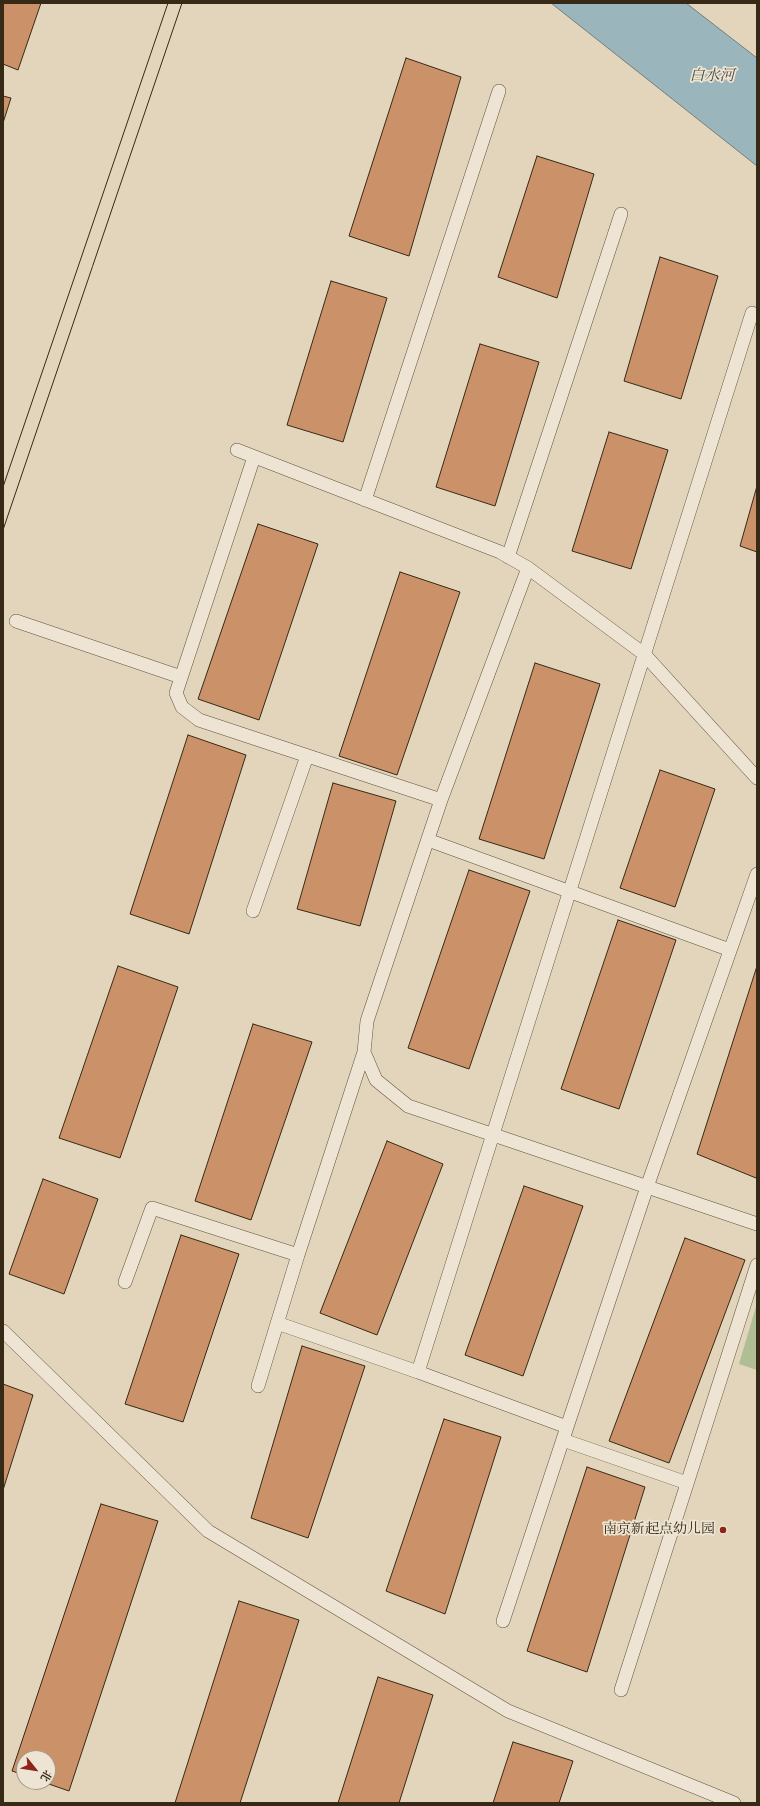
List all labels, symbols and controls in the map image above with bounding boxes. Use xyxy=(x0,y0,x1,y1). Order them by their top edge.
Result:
water label: 白水河 xyxy=(690,68,734,86)
place label: 南京新起点幼儿园 xyxy=(603,1522,715,1538)
marker: 南京新起点幼儿园 xyxy=(718,1525,728,1535)
north arrow xyxy=(16,1750,56,1790)
text: 北 xyxy=(37,1767,54,1784)

